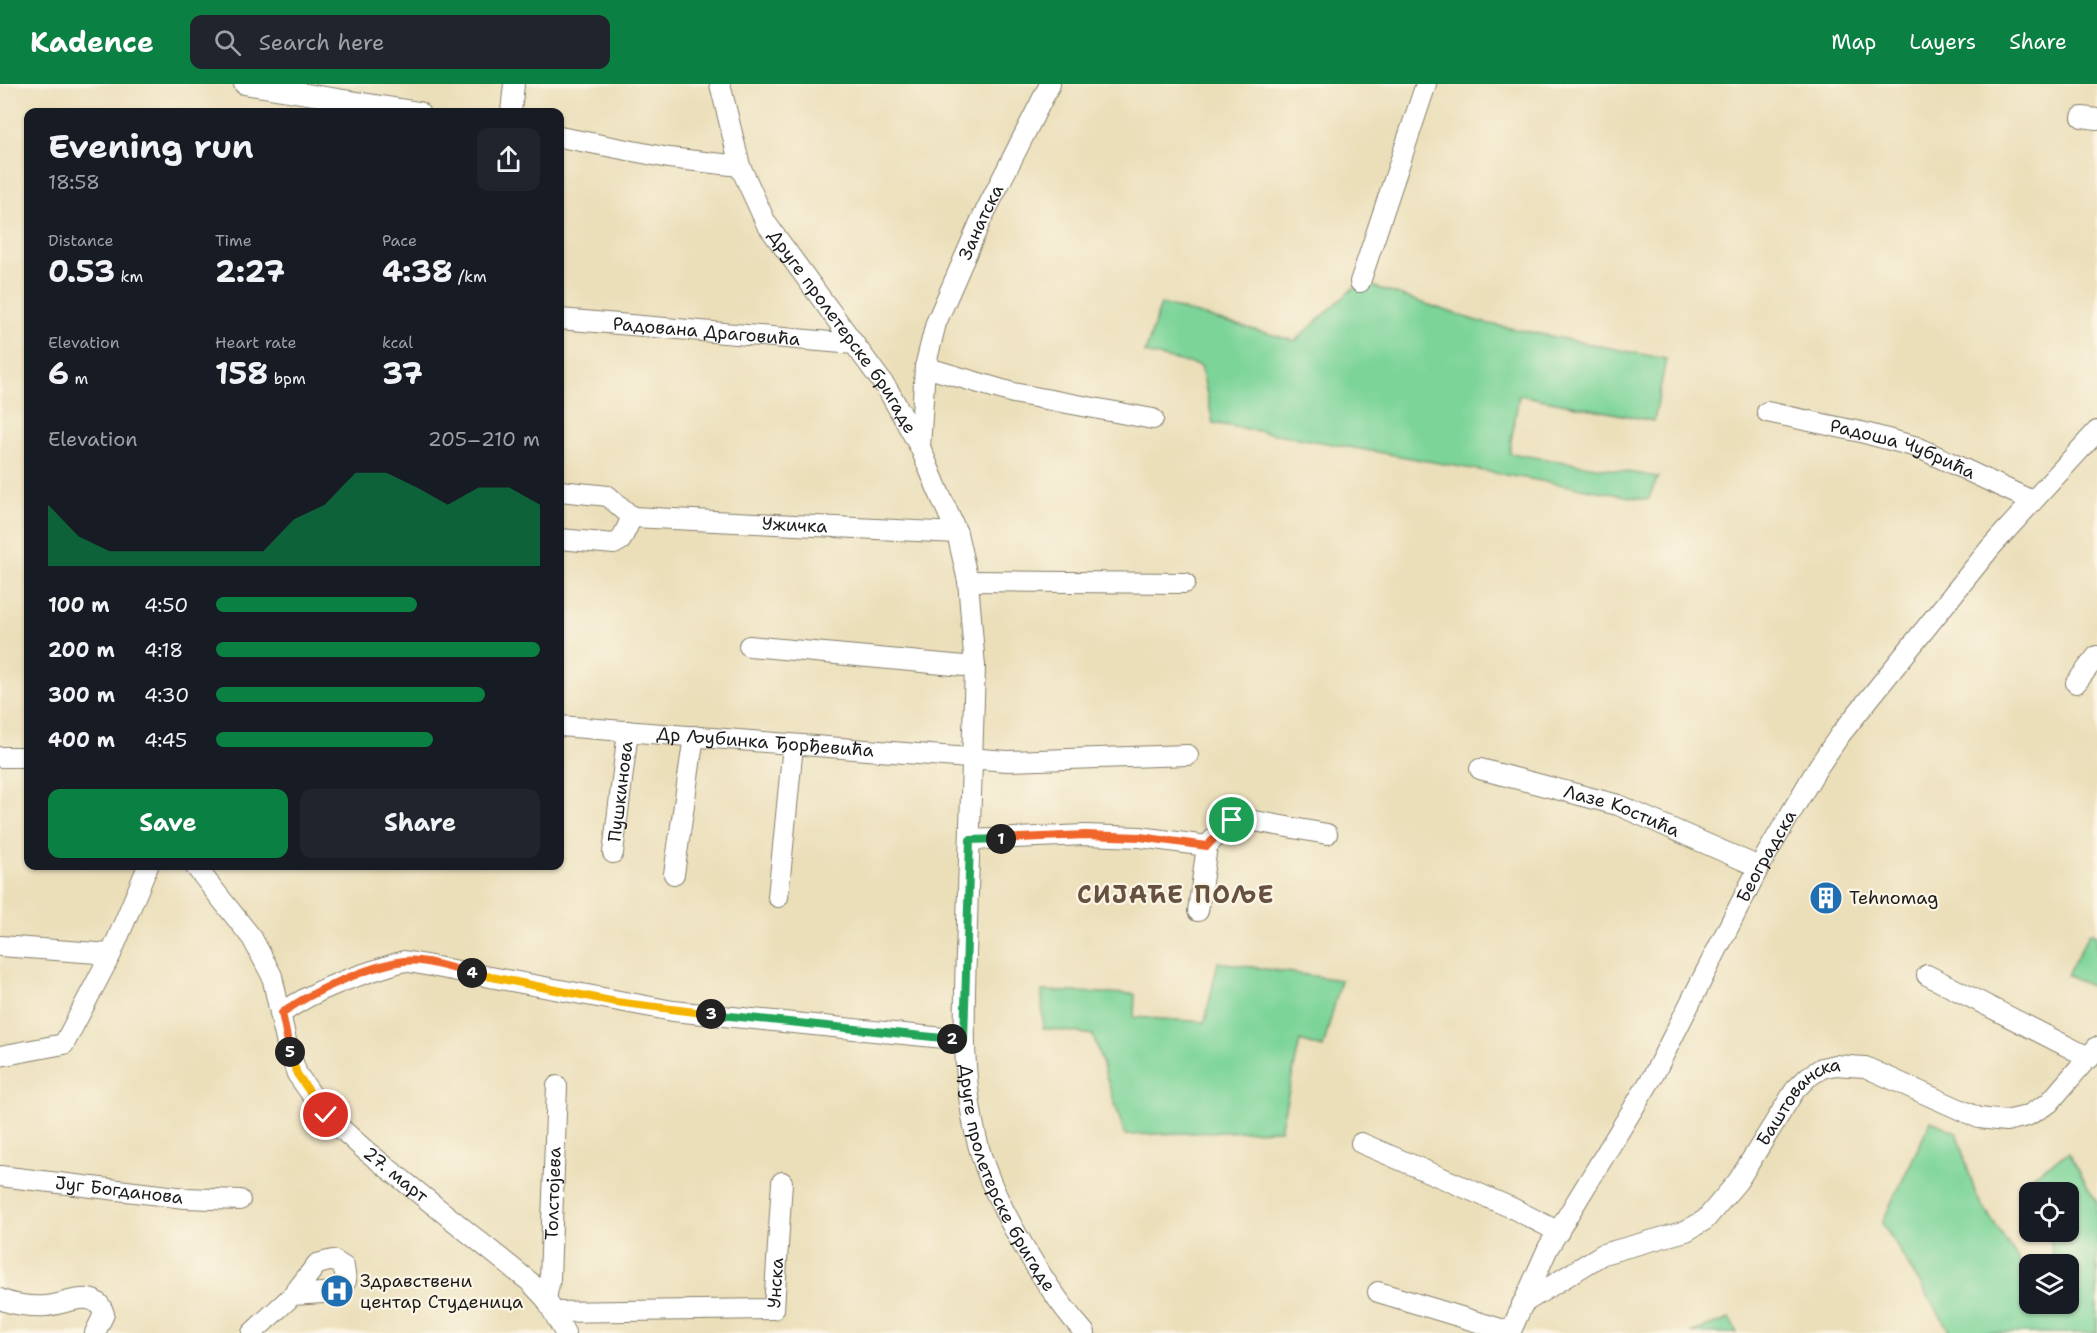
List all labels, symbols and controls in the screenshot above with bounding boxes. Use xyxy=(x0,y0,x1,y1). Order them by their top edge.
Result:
search box xyxy=(190,15,610,69)
text: Kadence xyxy=(30,23,154,61)
icon: search xyxy=(211,26,244,59)
text: Search here xyxy=(259,28,385,57)
text: Map xyxy=(1831,28,1876,56)
text: Layers xyxy=(1909,28,1976,56)
text: Share xyxy=(2009,28,2067,56)
text: Evening run xyxy=(48,124,254,169)
button: share xyxy=(477,128,540,191)
text: 18:58 xyxy=(48,169,100,195)
street label: Занатска xyxy=(953,180,1009,264)
street label: Друге пролетерске бригаде xyxy=(763,225,922,438)
text: Distance xyxy=(48,230,114,251)
text: Time xyxy=(215,230,252,251)
text: Pace xyxy=(382,230,417,251)
text: 0.53 xyxy=(48,251,115,292)
text: 2:27 xyxy=(215,251,285,292)
text: 4:38 xyxy=(382,251,453,292)
text: km xyxy=(115,266,143,287)
text: /km xyxy=(453,266,487,287)
street label: Радована Драговића xyxy=(612,312,801,351)
text: Elevation xyxy=(48,332,120,353)
text: Heart rate xyxy=(215,332,297,353)
text: kcal xyxy=(382,332,413,353)
text: 6 xyxy=(48,353,69,394)
text: 158 xyxy=(215,353,268,394)
text: 37 xyxy=(382,353,423,394)
text: m xyxy=(69,368,88,389)
text: bpm xyxy=(268,368,306,389)
street label: Радоша Чубрића xyxy=(1828,414,1979,485)
text: Elevation xyxy=(48,426,138,452)
text: 205–210 m xyxy=(428,426,540,452)
street label: Ужичка xyxy=(761,511,828,539)
text: 100 m xyxy=(48,592,110,618)
text: 4:50 xyxy=(144,592,188,618)
text: 200 m xyxy=(48,637,115,663)
text: 4:18 xyxy=(144,637,183,663)
text: 300 m xyxy=(48,682,115,708)
text: 4:30 xyxy=(144,682,189,708)
street label: Др Љубинка Ђорђевића xyxy=(656,722,875,763)
text: 400 m xyxy=(48,727,115,753)
text: 4:45 xyxy=(144,727,187,753)
street label: Пушкинова xyxy=(602,740,639,843)
street label: Лазе Костића xyxy=(1561,779,1683,843)
button: Save xyxy=(48,789,288,858)
button: Share xyxy=(300,789,540,858)
pin xyxy=(1206,794,1257,845)
icon: arrive xyxy=(1215,803,1248,836)
street label: Београдска xyxy=(1731,806,1802,907)
pin: 1 xyxy=(986,824,1016,854)
text: 1 xyxy=(997,828,1005,849)
district label: СИЈАЋЕ ПОЉЕ xyxy=(1077,879,1275,911)
building icon: Tehnomag xyxy=(1808,880,1844,916)
place label: Tehnomag xyxy=(1849,886,1938,910)
pin: 4 xyxy=(457,958,487,988)
text: 4 xyxy=(466,962,478,983)
pin: 3 xyxy=(696,999,726,1029)
text: 3 xyxy=(705,1003,717,1024)
pin: 2 xyxy=(937,1024,967,1054)
text: 2 xyxy=(946,1028,958,1049)
pin: 5 xyxy=(275,1037,305,1067)
text: 5 xyxy=(285,1041,295,1062)
street label: Баштованска xyxy=(1751,1053,1842,1151)
street label: Друге пролетерске бригаде xyxy=(954,1063,1061,1296)
pin xyxy=(300,1089,351,1140)
icon: check xyxy=(309,1098,342,1131)
street label: 27. март xyxy=(358,1141,434,1208)
street label: Толстојева xyxy=(539,1146,567,1241)
street label: Југ Богданова xyxy=(54,1171,185,1210)
map controls xyxy=(2019,1182,2079,1314)
button: locate xyxy=(2019,1182,2079,1242)
button: layers xyxy=(2019,1254,2079,1314)
street label: Унска xyxy=(762,1257,789,1309)
place label: Здравствени центар Студеница xyxy=(360,1269,523,1314)
hospital icon: Здравствени центар Студеница xyxy=(319,1273,355,1309)

